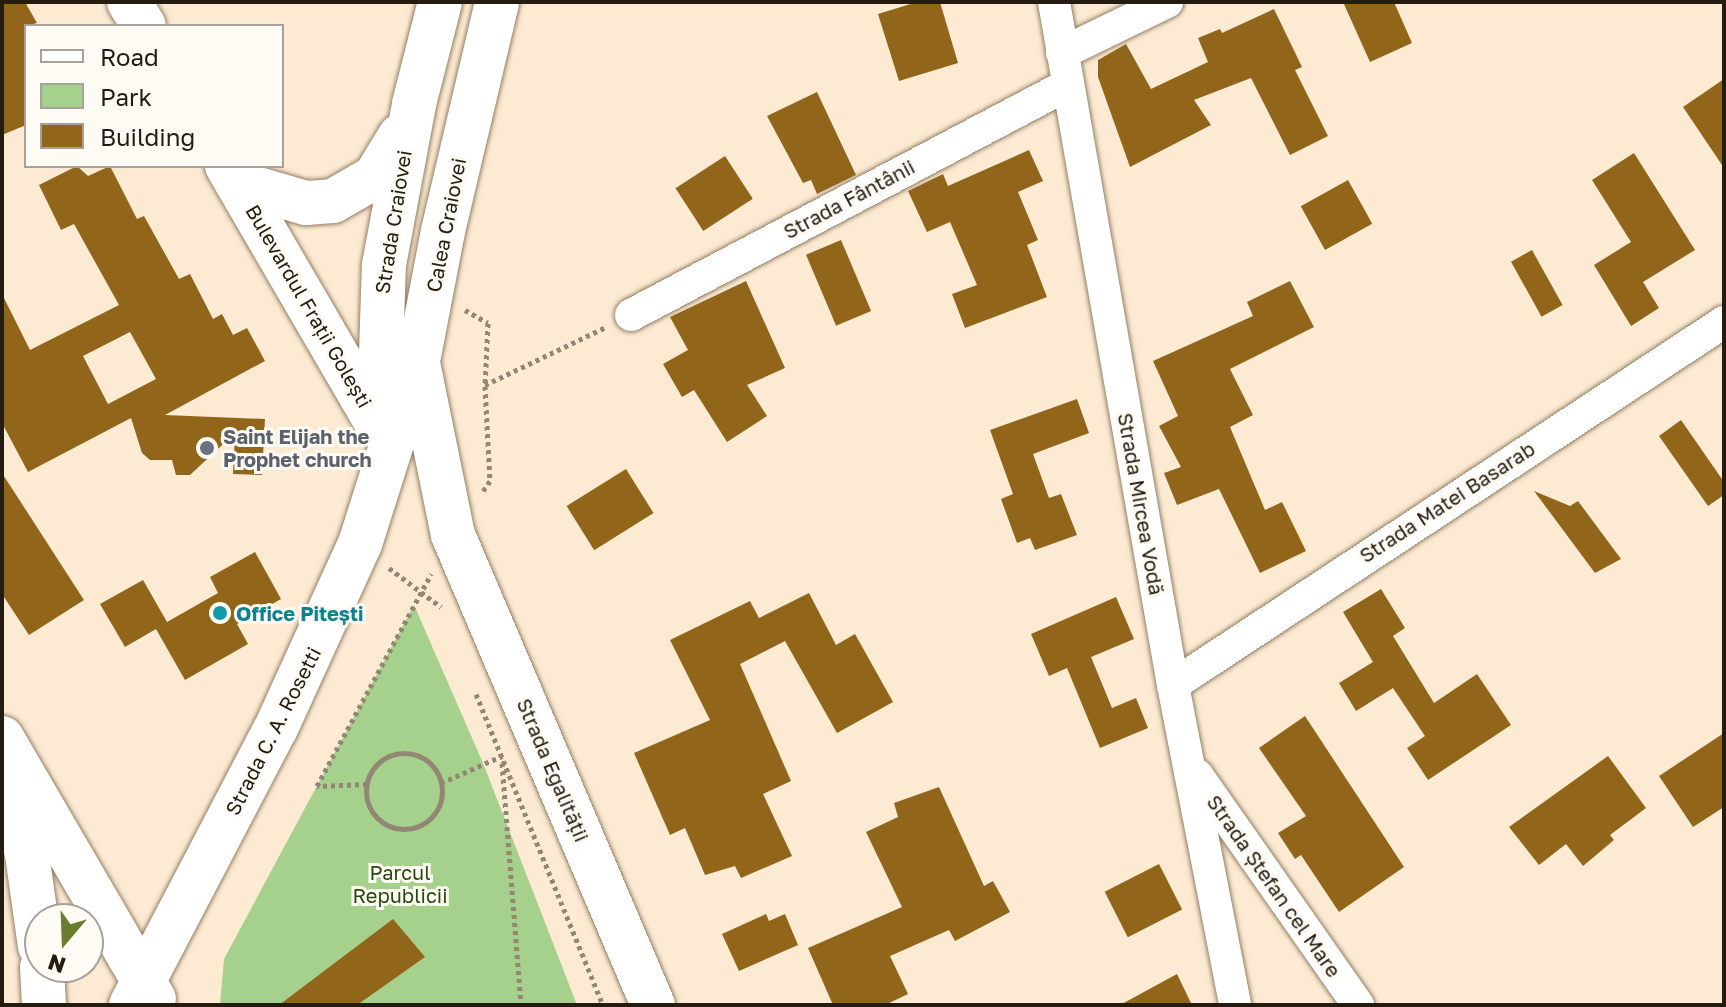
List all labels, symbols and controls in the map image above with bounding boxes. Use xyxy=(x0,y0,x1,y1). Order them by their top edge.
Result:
legend xyxy=(24,24,284,168)
text: Road xyxy=(100,42,159,71)
text: Park xyxy=(100,82,152,111)
text: Building xyxy=(100,122,195,151)
street label: Strada Craiovei xyxy=(370,148,416,296)
street label: Strada Fântânii xyxy=(779,154,919,244)
street label: Calea Craiovei xyxy=(421,156,471,294)
street label: Bulevardul Frații Golești xyxy=(241,200,377,412)
street label: Strada Mircea Vodă xyxy=(1113,411,1169,597)
place label: Saint Elijah the Prophet church xyxy=(223,424,372,471)
street label: Strada Matei Basarab xyxy=(1355,436,1539,568)
marker: Saint Elijah the Prophet church xyxy=(198,439,216,457)
place label: Office Pitești xyxy=(236,601,363,625)
marker: Office Pitești xyxy=(211,604,229,622)
street label: Strada C. A. Rosetti xyxy=(220,643,326,819)
street label: Strada Egalității xyxy=(512,695,594,845)
street label: Strada Ștefan cel Mare xyxy=(1202,790,1346,982)
park label: Parcul Republicii xyxy=(352,861,448,908)
north arrow xyxy=(24,903,104,983)
text: N xyxy=(44,949,69,980)

